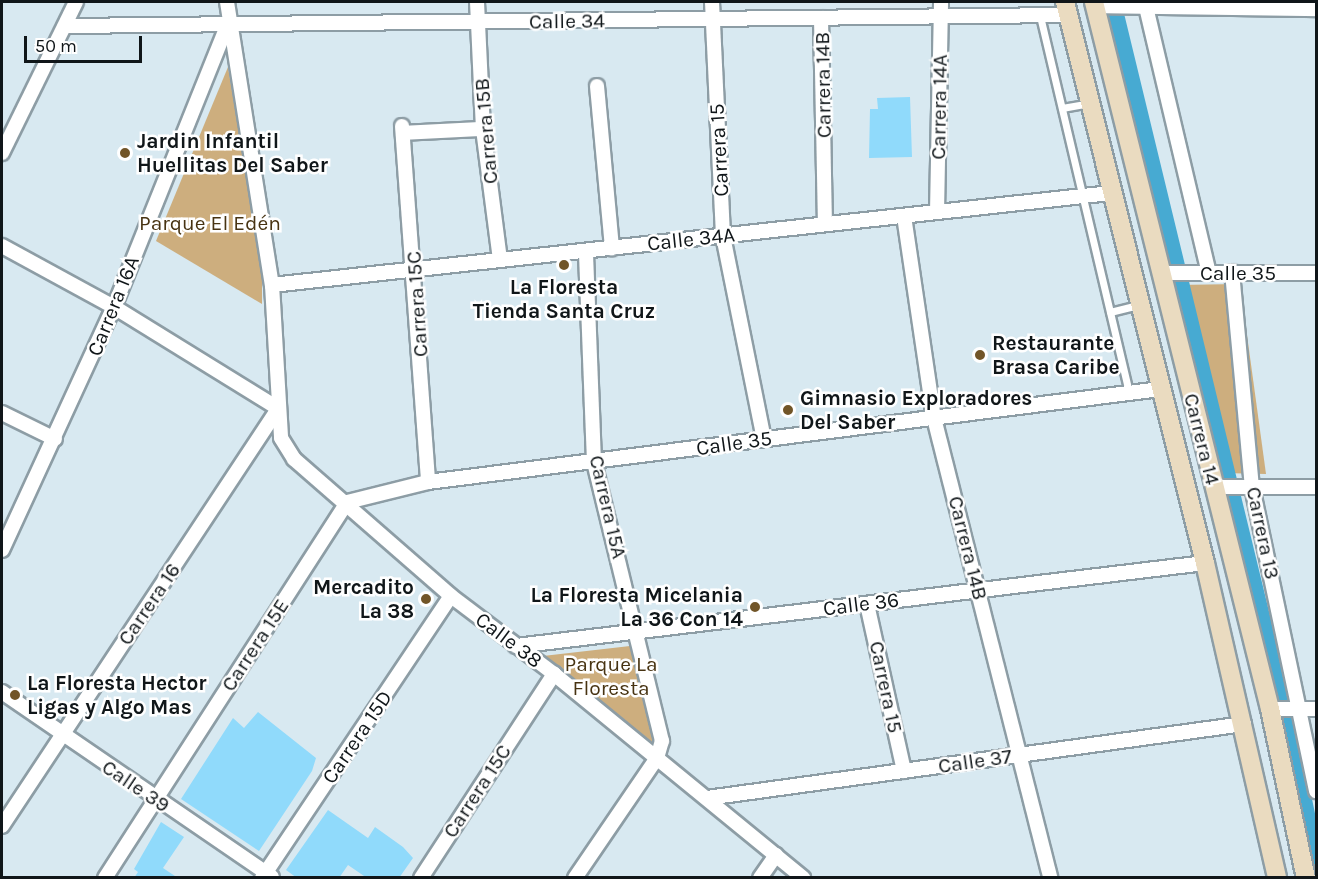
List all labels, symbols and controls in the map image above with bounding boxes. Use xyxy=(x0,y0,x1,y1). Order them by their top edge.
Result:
street label: Calle 34 xyxy=(529,8,605,34)
scale bar xyxy=(27,24,146,62)
street label: Carrera 14B xyxy=(809,32,837,138)
text: 50 m xyxy=(35,35,77,57)
street label: Carrera 14A xyxy=(925,54,953,160)
street label: Carrera 15B xyxy=(469,77,503,185)
street label: Carrera 15 xyxy=(704,103,734,197)
place label: Jardin Infantil Huellitas Del Saber xyxy=(137,128,328,178)
marker: Jardin Infantil Huellitas Del Saber xyxy=(118,146,132,160)
park label: Parque El Edén xyxy=(139,210,281,236)
street label: Calle 34A xyxy=(646,222,736,256)
street label: Carrera 15C xyxy=(401,250,433,358)
street label: Carrera 16A xyxy=(82,252,144,360)
marker: La Floresta Tienda Santa Cruz xyxy=(557,258,571,272)
street label: Calle 35 xyxy=(1200,260,1276,286)
place label: La Floresta Tienda Santa Cruz xyxy=(473,274,655,324)
place label: Restaurante Brasa Caribe xyxy=(992,330,1120,380)
marker: Restaurante Brasa Caribe xyxy=(973,348,987,362)
place label: Gimnasio Exploradores Del Saber xyxy=(800,385,1032,435)
street label: Carrera 14 xyxy=(1178,391,1226,487)
marker: Gimnasio Exploradores Del Saber xyxy=(781,403,795,417)
street label: Calle 35 xyxy=(695,425,773,461)
street label: Carrera 15A xyxy=(584,453,632,561)
street label: Carrera 13 xyxy=(1241,484,1285,582)
street label: Carrera 14B xyxy=(943,493,993,603)
street label: Carrera 16 xyxy=(112,558,186,650)
place label: Mercadito La 38 xyxy=(313,574,414,624)
place label: La Floresta Micelania La 36 Con 14 xyxy=(531,582,743,632)
street label: Calle 36 xyxy=(822,587,900,621)
marker: Mercadito La 38 xyxy=(419,592,433,606)
street label: Carrera 15E xyxy=(216,594,294,696)
marker: La Floresta Micelania La 36 Con 14 xyxy=(748,600,762,614)
street label: Calle 38 xyxy=(471,607,547,673)
street label: Carrera 15 xyxy=(864,639,908,735)
park label: Parque La Floresta xyxy=(565,651,657,701)
place label: La Floresta Hector Ligas y Algo Mas xyxy=(27,670,207,720)
street label: Carrera 15D xyxy=(317,686,397,788)
marker: La Floresta Hector Ligas y Algo Mas xyxy=(8,688,22,702)
street label: Carrera 15C xyxy=(438,740,516,842)
street label: Calle 37 xyxy=(936,743,1014,779)
street label: Calle 39 xyxy=(97,754,175,818)

